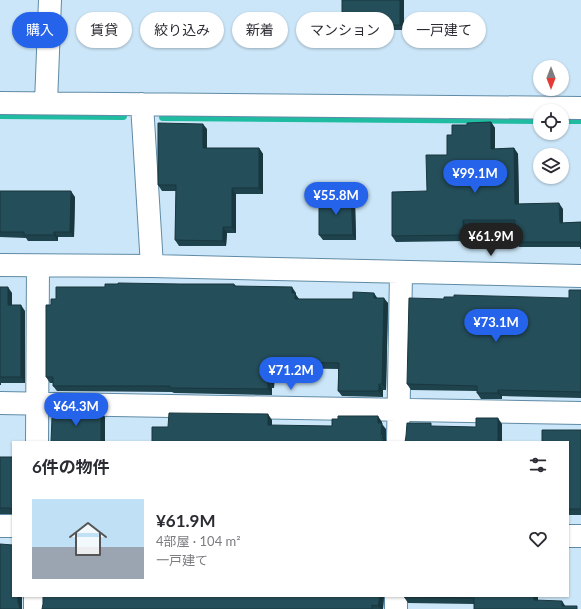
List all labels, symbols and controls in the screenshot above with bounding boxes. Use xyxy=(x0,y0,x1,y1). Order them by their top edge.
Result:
chip: 購入 xyxy=(12,12,68,48)
chip: 賃貸 xyxy=(76,12,132,48)
chip: 絞り込み xyxy=(140,12,224,48)
chip: 新着 xyxy=(232,12,288,48)
chip: マンション xyxy=(296,12,394,48)
chip: 一戸建て xyxy=(402,12,486,48)
north arrow xyxy=(533,60,569,96)
map controls xyxy=(533,60,569,184)
button: locate xyxy=(533,104,569,140)
button: layers xyxy=(533,148,569,184)
pin: ¥99.1M xyxy=(442,160,508,194)
text: ¥99.1M xyxy=(452,165,498,181)
pin: ¥55.8M xyxy=(303,182,369,216)
text: ¥55.8M xyxy=(313,187,359,203)
pin: ¥61.9M xyxy=(458,223,524,257)
text: ¥61.9M xyxy=(468,228,514,244)
pin: ¥73.1M xyxy=(463,309,529,343)
text: ¥73.1M xyxy=(473,314,519,330)
pin: ¥71.2M xyxy=(258,357,324,391)
text: ¥71.2M xyxy=(268,362,314,378)
pin: ¥64.3M xyxy=(43,393,109,427)
text: ¥64.3M xyxy=(53,398,99,414)
icon: filters xyxy=(527,454,549,476)
text: 6件の物件 xyxy=(32,456,110,477)
text: ¥61.9M xyxy=(156,510,216,531)
icon: home xyxy=(64,515,112,563)
icon: heart xyxy=(527,528,549,550)
text: 4部屋 · 104 m² xyxy=(156,533,241,549)
text: 一戸建て xyxy=(156,552,208,568)

